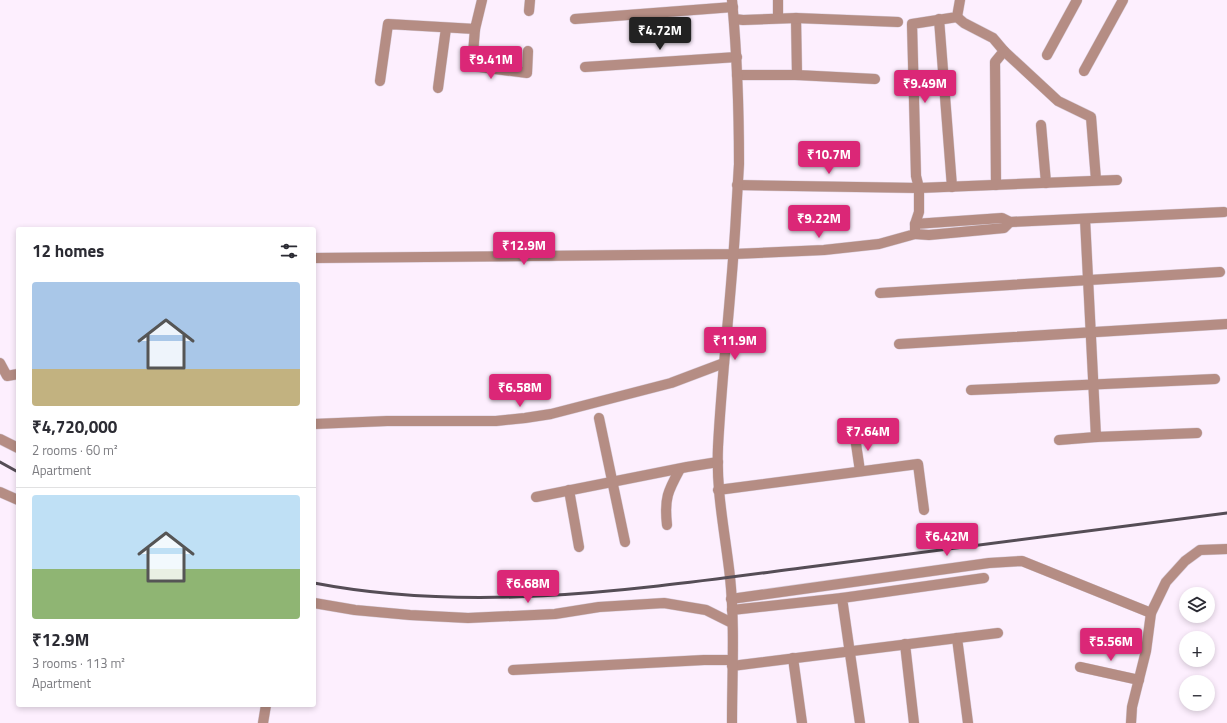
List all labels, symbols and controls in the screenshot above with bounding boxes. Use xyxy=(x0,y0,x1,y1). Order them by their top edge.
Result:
pin: ₹4.72M xyxy=(627,17,693,51)
text: ₹4.72M xyxy=(638,20,682,40)
pin: ₹9.41M xyxy=(458,46,524,80)
text: ₹9.41M xyxy=(469,49,513,69)
pin: ₹9.49M xyxy=(892,70,958,104)
text: ₹9.49M xyxy=(903,73,947,93)
pin: ₹10.7M xyxy=(796,141,862,175)
text: ₹10.7M xyxy=(807,144,851,164)
pin: ₹9.22M xyxy=(786,205,852,239)
text: ₹9.22M xyxy=(797,208,841,228)
pin: ₹12.9M xyxy=(491,232,557,266)
text: ₹12.9M xyxy=(502,235,546,255)
text: 12 homes xyxy=(32,238,104,264)
icon: filters xyxy=(278,240,300,262)
icon: home xyxy=(130,308,202,380)
pin: ₹11.9M xyxy=(702,327,768,361)
text: ₹11.9M xyxy=(713,330,757,350)
pin: ₹6.58M xyxy=(487,374,553,408)
text: ₹6.58M xyxy=(498,377,542,397)
text: ₹4,720,000 xyxy=(32,414,117,440)
pin: ₹7.64M xyxy=(835,418,901,452)
text: ₹7.64M xyxy=(846,421,890,441)
text: 2 rooms · 60 m² xyxy=(32,440,118,460)
text: Apartment xyxy=(32,460,91,480)
icon: home xyxy=(130,521,202,593)
pin: ₹6.42M xyxy=(914,523,980,557)
text: ₹6.42M xyxy=(925,526,969,546)
pin: ₹6.68M xyxy=(495,570,561,604)
text: ₹6.68M xyxy=(506,573,550,593)
map controls xyxy=(1179,587,1215,711)
button: layers xyxy=(1179,587,1215,623)
text: ₹12.9M xyxy=(32,627,89,653)
pin: ₹5.56M xyxy=(1078,628,1144,662)
text: ₹5.56M xyxy=(1089,631,1133,651)
button: + xyxy=(1179,631,1215,667)
text: 3 rooms · 113 m² xyxy=(32,653,125,673)
text: Apartment xyxy=(32,673,91,693)
button: − xyxy=(1179,675,1215,711)

